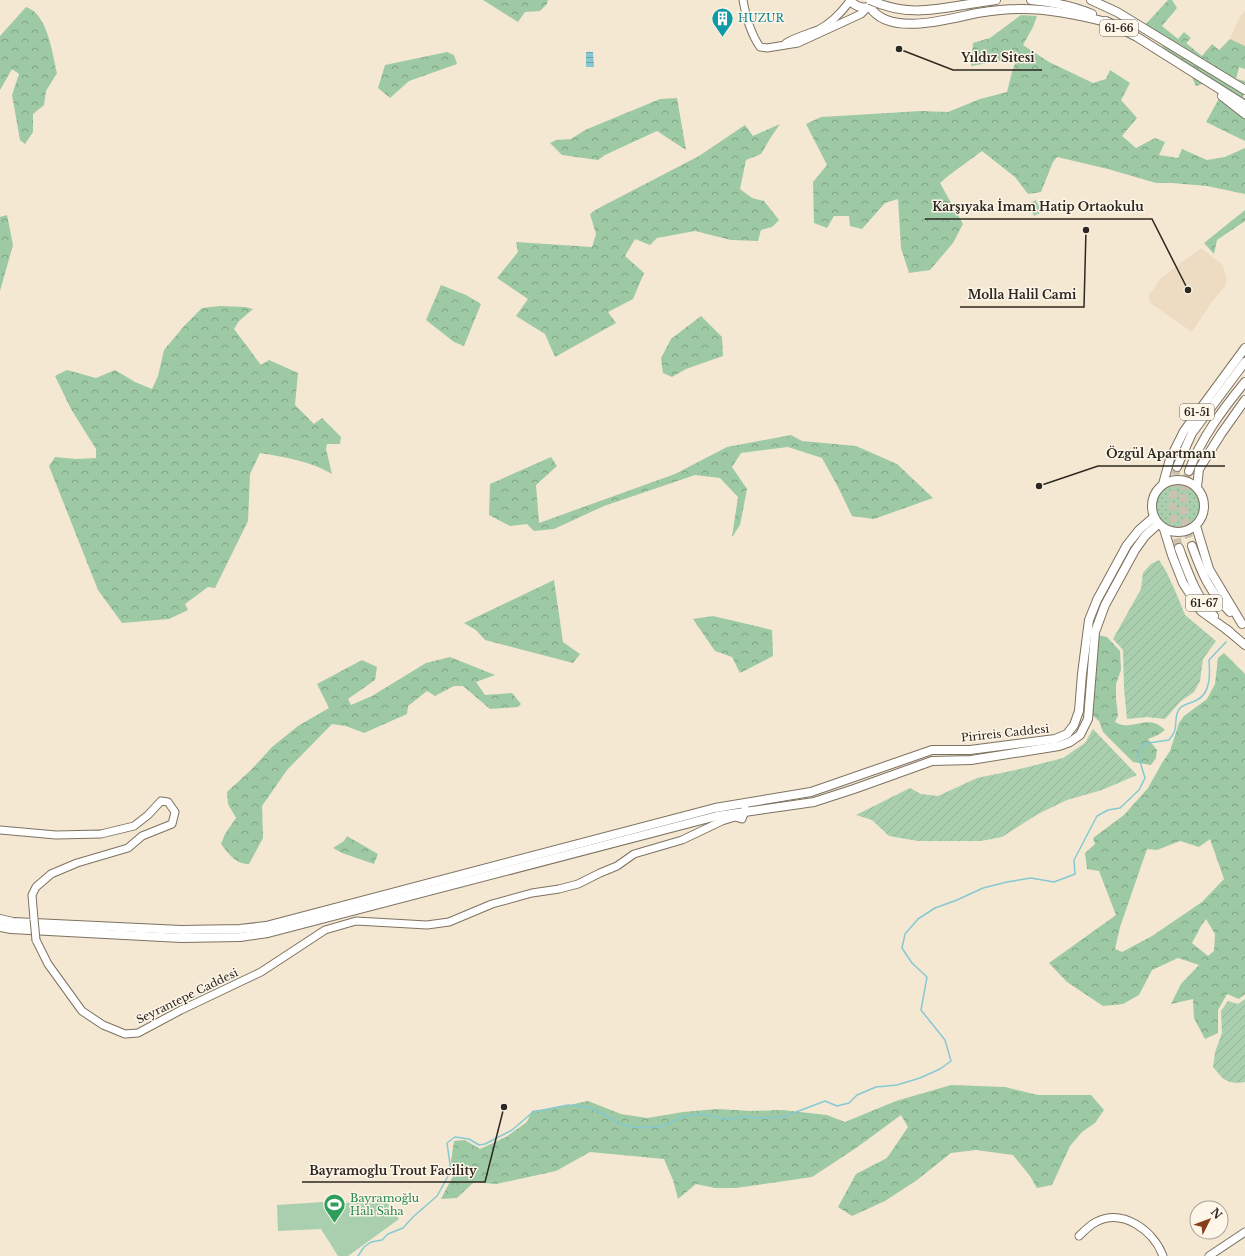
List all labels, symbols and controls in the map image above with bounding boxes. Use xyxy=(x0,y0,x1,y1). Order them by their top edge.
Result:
building icon: HUZUR xyxy=(710,5,736,38)
place label: HUZUR xyxy=(738,11,785,25)
road number: 61-66 xyxy=(1100,20,1138,36)
callout: Yıldız Sitesi xyxy=(953,46,1042,70)
text: Yıldız Sitesi xyxy=(960,50,1035,65)
callout: Karşıyaka İmam Hatip Ortaokulu xyxy=(925,195,1152,219)
text: Karşıyaka İmam Hatip Ortaokulu xyxy=(932,198,1144,214)
callout: Molla Halil Cami xyxy=(960,283,1084,307)
text: Molla Halil Cami xyxy=(968,287,1077,302)
road number: 61-51 xyxy=(1180,404,1214,420)
callout: Özgül Apartmanı xyxy=(1098,442,1225,466)
text: Özgül Apartmanı xyxy=(1106,445,1216,461)
road number: 61-67 xyxy=(1186,595,1222,611)
street label: Pirireis Caddesi xyxy=(960,721,1050,745)
street label: Seyrantepe Caddesi xyxy=(134,965,240,1027)
callout: Bayramoglu Trout Facility xyxy=(302,1158,485,1182)
text: Bayramoglu Trout Facility xyxy=(309,1163,477,1178)
sports icon: Bayramoğlu Halı Saha xyxy=(322,1191,348,1224)
place label: Bayramoğlu Halı Saha xyxy=(350,1191,420,1218)
north arrow xyxy=(1189,1200,1229,1240)
text: N xyxy=(1208,1205,1226,1222)

